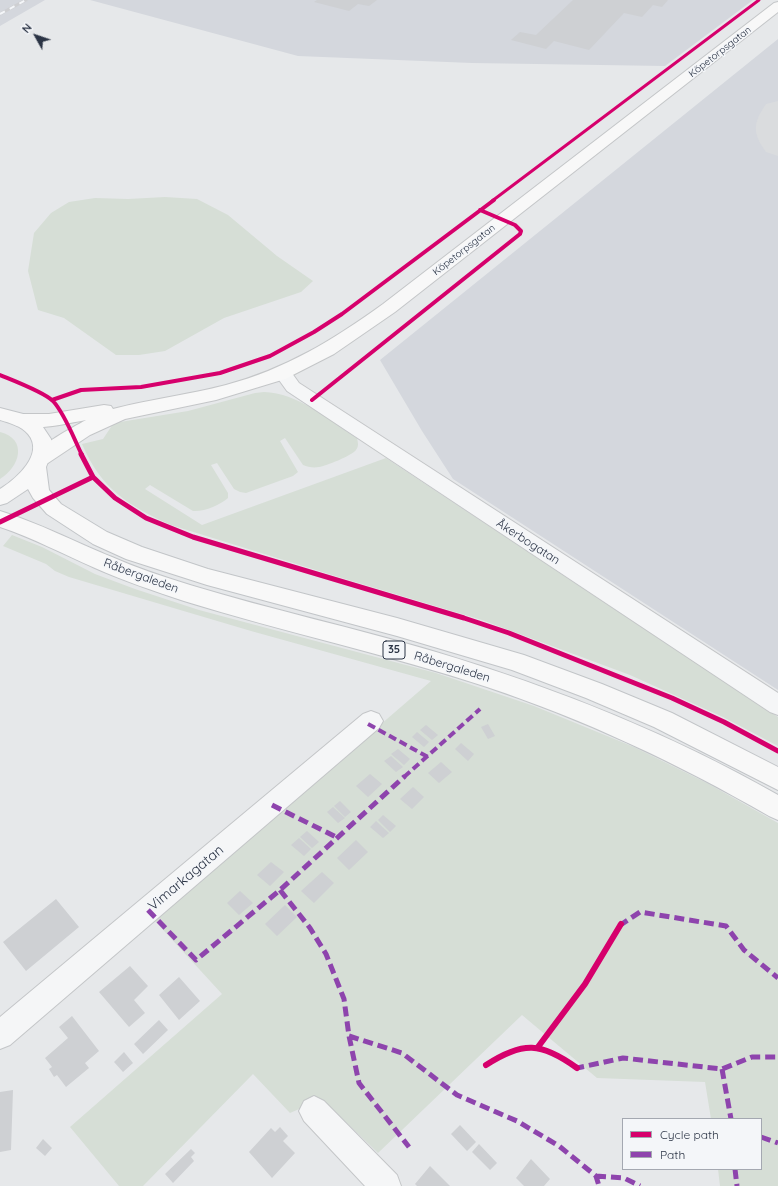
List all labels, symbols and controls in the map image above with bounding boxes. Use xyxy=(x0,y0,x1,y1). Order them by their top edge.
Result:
north arrow xyxy=(16,16,56,56)
text: N xyxy=(19,21,35,36)
street label: Köpetorpsgatan xyxy=(686,24,754,80)
street label: Köpetorpsgatan xyxy=(430,222,498,278)
street label: Åkerbogatan xyxy=(494,516,562,568)
street label: Råbergaleden xyxy=(101,556,181,596)
road number: 35 xyxy=(383,641,405,659)
street label: Råbergaleden xyxy=(412,649,492,685)
street label: Vimarkagatan xyxy=(145,842,227,914)
legend xyxy=(622,1118,762,1170)
text: Cycle path xyxy=(660,1127,719,1142)
text: Path xyxy=(660,1147,685,1162)

